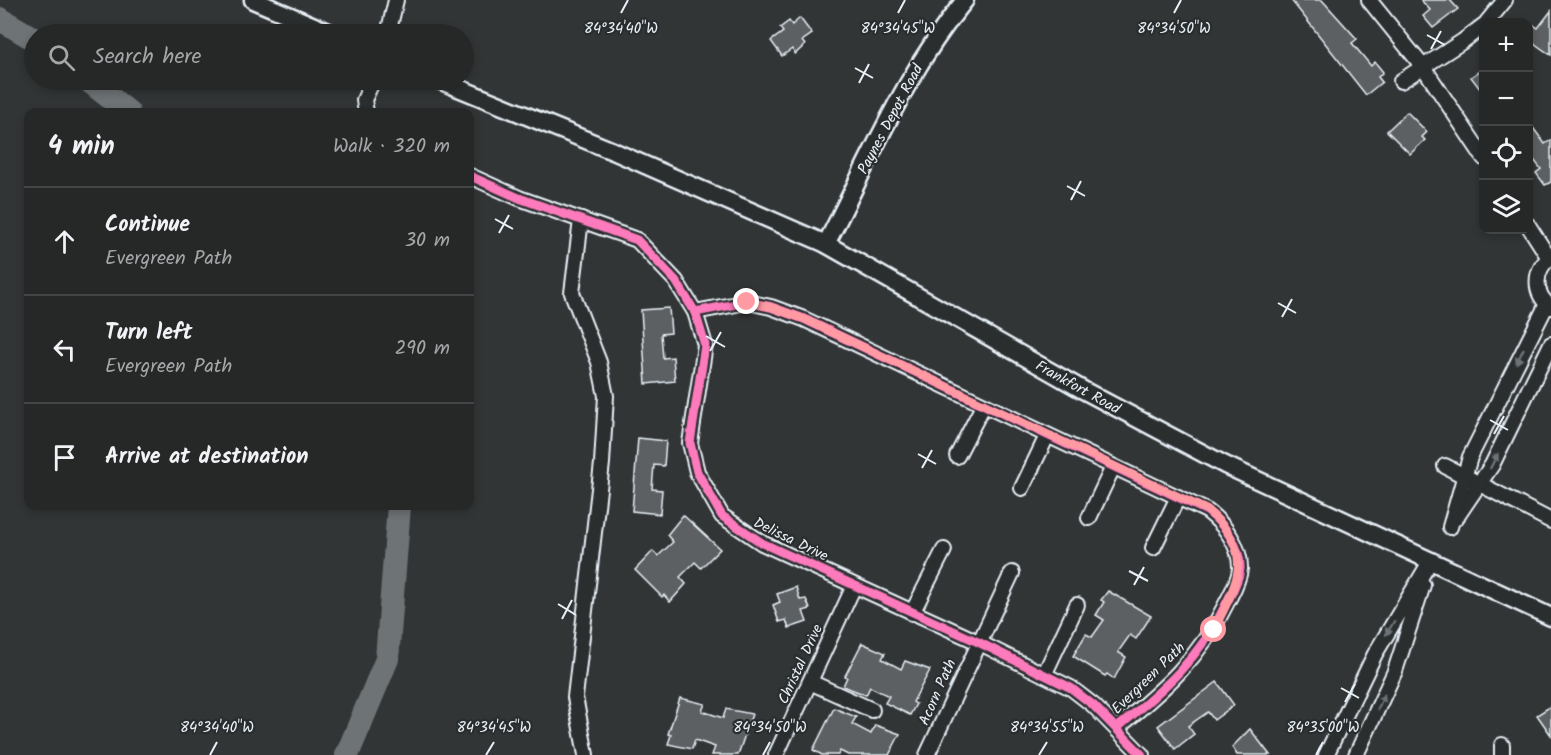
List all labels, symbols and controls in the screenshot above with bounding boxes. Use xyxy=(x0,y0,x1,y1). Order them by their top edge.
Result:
text: 84°34'40"W xyxy=(584,17,658,41)
text: 84°34'45"W xyxy=(861,17,935,41)
text: 84°34'50"W xyxy=(1137,17,1211,41)
map controls xyxy=(1479,18,1533,234)
button: + xyxy=(1479,18,1533,72)
search box xyxy=(24,24,474,90)
text: Search here xyxy=(93,40,201,75)
icon: search xyxy=(45,41,78,74)
street label: Paynes Depot Road xyxy=(852,60,930,179)
button: − xyxy=(1479,72,1533,126)
text: 4 min xyxy=(48,126,115,168)
button: locate xyxy=(1479,126,1533,180)
text: Walk · 320 m xyxy=(333,131,450,163)
button: layers xyxy=(1479,180,1533,234)
text: Continue xyxy=(105,208,190,243)
icon: ahead xyxy=(48,225,81,258)
text: 30 m xyxy=(405,225,450,257)
text: Evergreen Path xyxy=(105,243,232,275)
route end xyxy=(733,288,759,314)
text: Turn left xyxy=(105,316,192,351)
icon: left xyxy=(48,333,81,366)
text: 290 m xyxy=(395,333,450,365)
one-way arrow xyxy=(1515,347,1524,364)
text: Evergreen Path xyxy=(105,351,232,383)
street label: Frankfort Road xyxy=(1031,355,1125,421)
text: Arrive at destination xyxy=(105,440,308,475)
icon: arrive xyxy=(48,441,81,474)
one-way arrow xyxy=(1489,452,1499,469)
street label: Delissa Drive xyxy=(749,511,832,569)
route start xyxy=(1200,616,1226,642)
street label: Christal Drive xyxy=(772,620,830,708)
one-way arrow xyxy=(1385,620,1396,636)
street label: Evergreen Path xyxy=(1106,637,1191,721)
street label: Acorn Path xyxy=(913,655,963,730)
one-way arrow xyxy=(1376,693,1386,711)
text: 84°34'40"W xyxy=(180,716,254,740)
text: 84°34'45"W xyxy=(457,716,531,740)
text: 84°34'50"W xyxy=(733,716,807,740)
text: 84°34'55"W xyxy=(1010,716,1084,740)
text: 84°35'00"W xyxy=(1287,716,1360,740)

